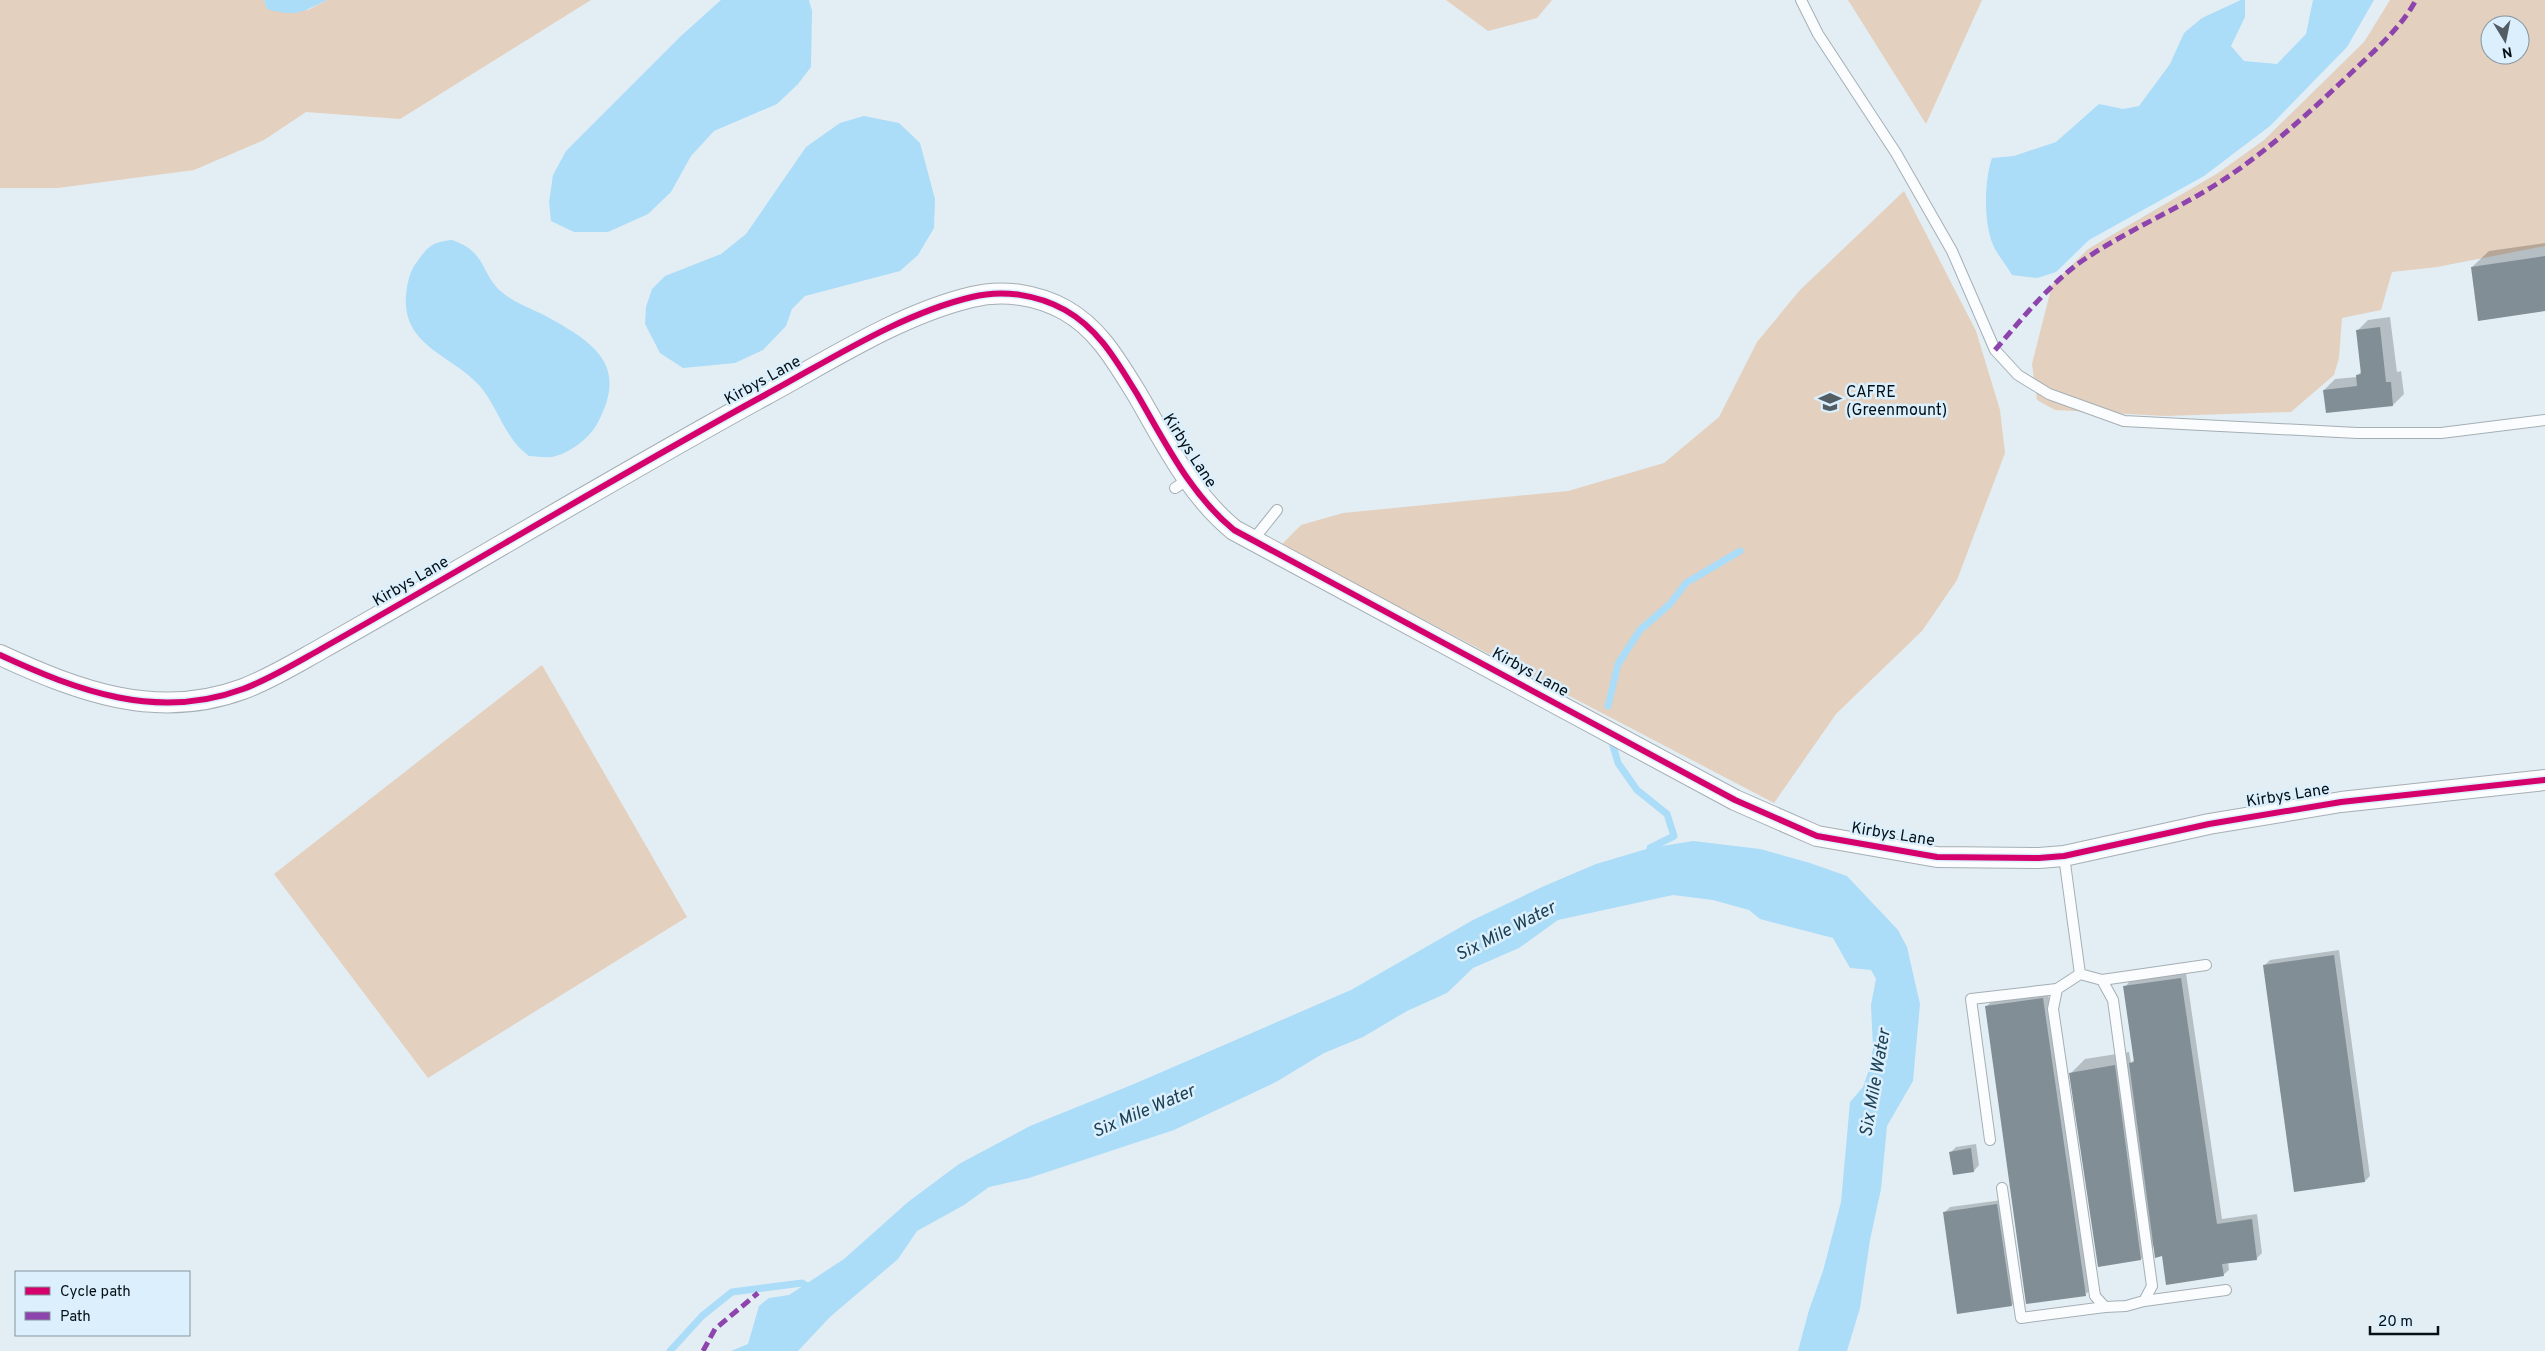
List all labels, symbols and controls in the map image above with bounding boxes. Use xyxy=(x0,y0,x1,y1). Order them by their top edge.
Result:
north arrow xyxy=(2480,15,2530,65)
text: N xyxy=(2501,42,2513,61)
street label: Kirbys Lane xyxy=(721,352,805,410)
place label: CAFRE (Greenmount) xyxy=(1846,383,1947,421)
school or university icon: CAFRE (Greenmount) xyxy=(1817,389,1843,415)
street label: Kirbys Lane xyxy=(1158,410,1220,492)
street label: Kirbys Lane xyxy=(369,552,453,612)
street label: Kirbys Lane xyxy=(1488,644,1572,702)
street label: Kirbys Lane xyxy=(2245,780,2331,812)
street label: Kirbys Lane xyxy=(1850,819,1936,851)
water label: Six Mile Water xyxy=(1452,896,1562,967)
water label: Six Mile Water xyxy=(1855,1025,1897,1139)
water label: Six Mile Water xyxy=(1089,1079,1201,1144)
legend xyxy=(15,1271,190,1336)
text: Cycle path xyxy=(60,1283,131,1302)
scale bar xyxy=(2370,1304,2438,1336)
text: Path xyxy=(60,1308,91,1327)
text: 20 m xyxy=(2378,1313,2413,1332)

